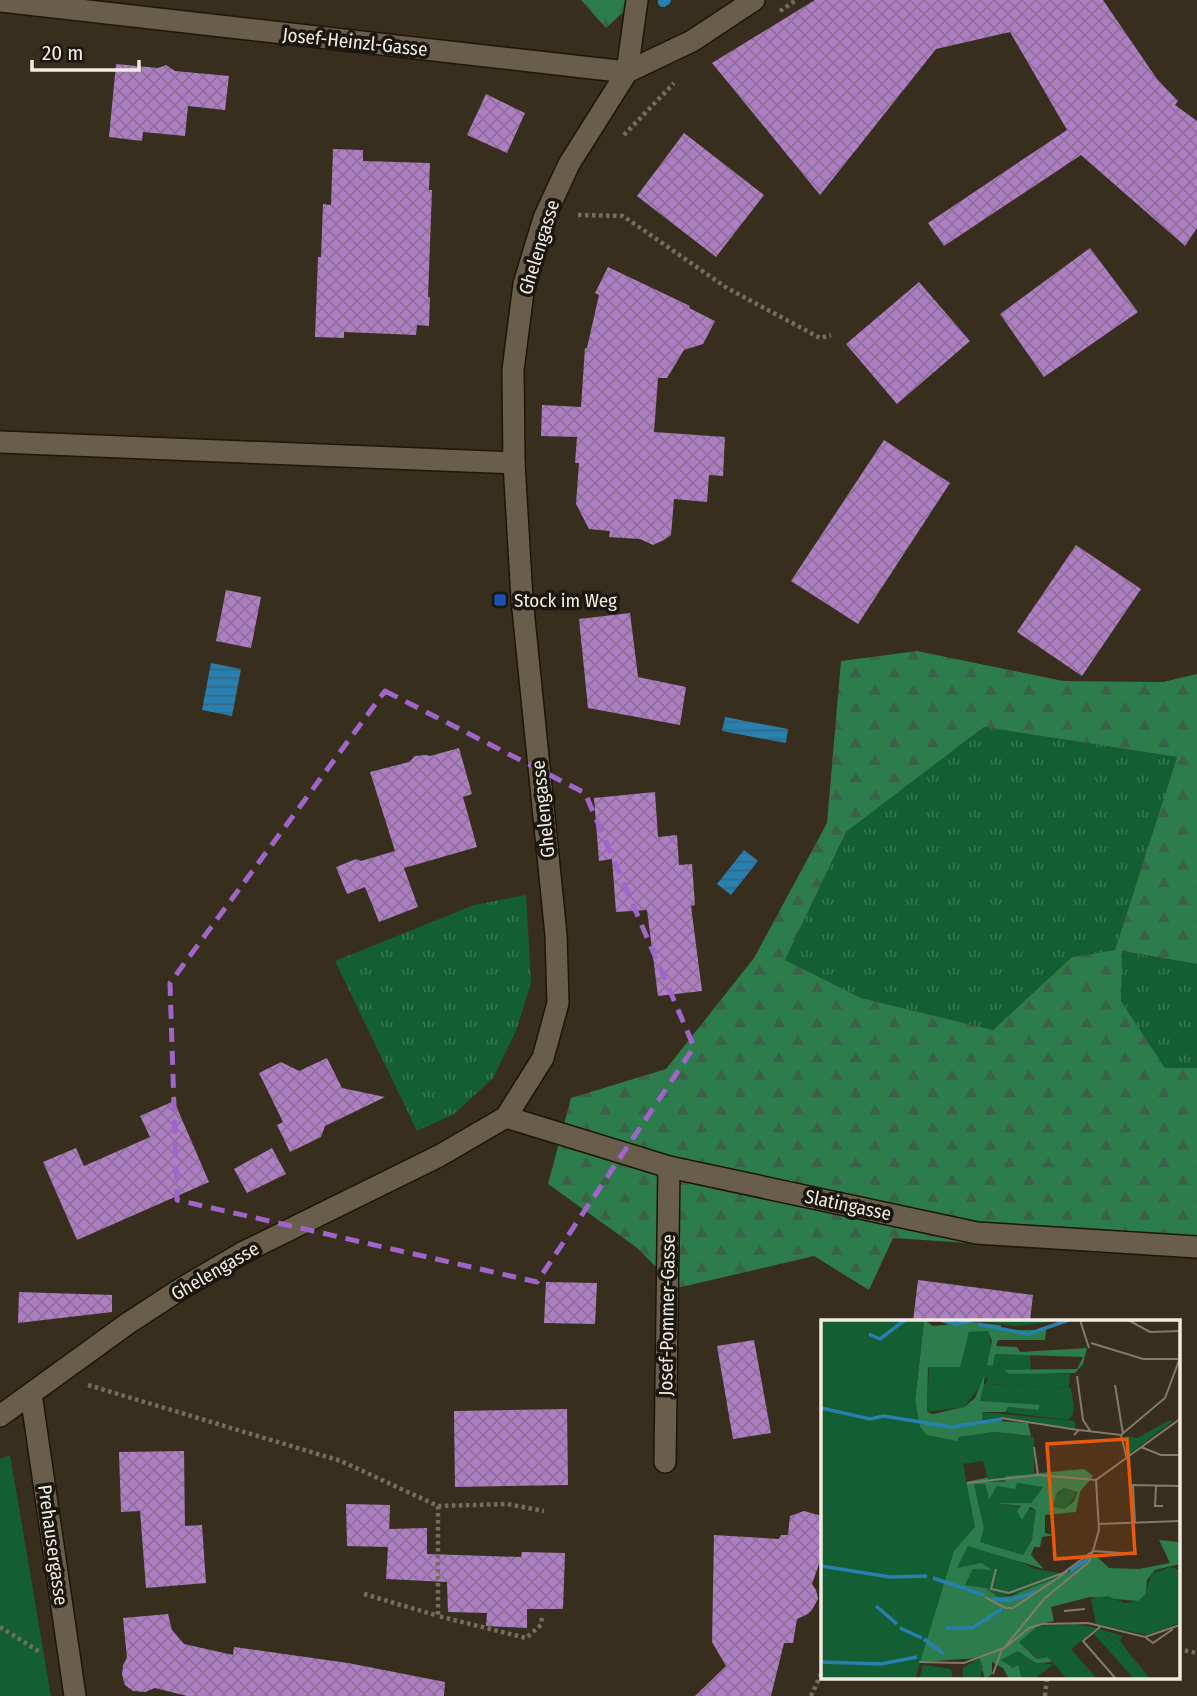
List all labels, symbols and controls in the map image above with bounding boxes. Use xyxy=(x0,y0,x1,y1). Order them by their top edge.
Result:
street label: Josef-Heinzl-Gasse xyxy=(281,23,429,61)
scale bar xyxy=(32,28,138,72)
text: 20 m xyxy=(42,40,83,66)
street label: Ghelengasse xyxy=(514,197,564,297)
place label: Stock im Weg xyxy=(514,589,617,612)
marker: Stock im Weg xyxy=(492,592,508,608)
street label: Ghelengasse xyxy=(526,759,560,859)
street label: Slatingasse xyxy=(803,1185,893,1225)
street label: Josef-Pommer-Gasse xyxy=(654,1234,680,1396)
street label: Ghelengasse xyxy=(167,1237,263,1305)
inset map xyxy=(821,1320,1180,1678)
street label: Prehausergasse xyxy=(33,1483,73,1607)

